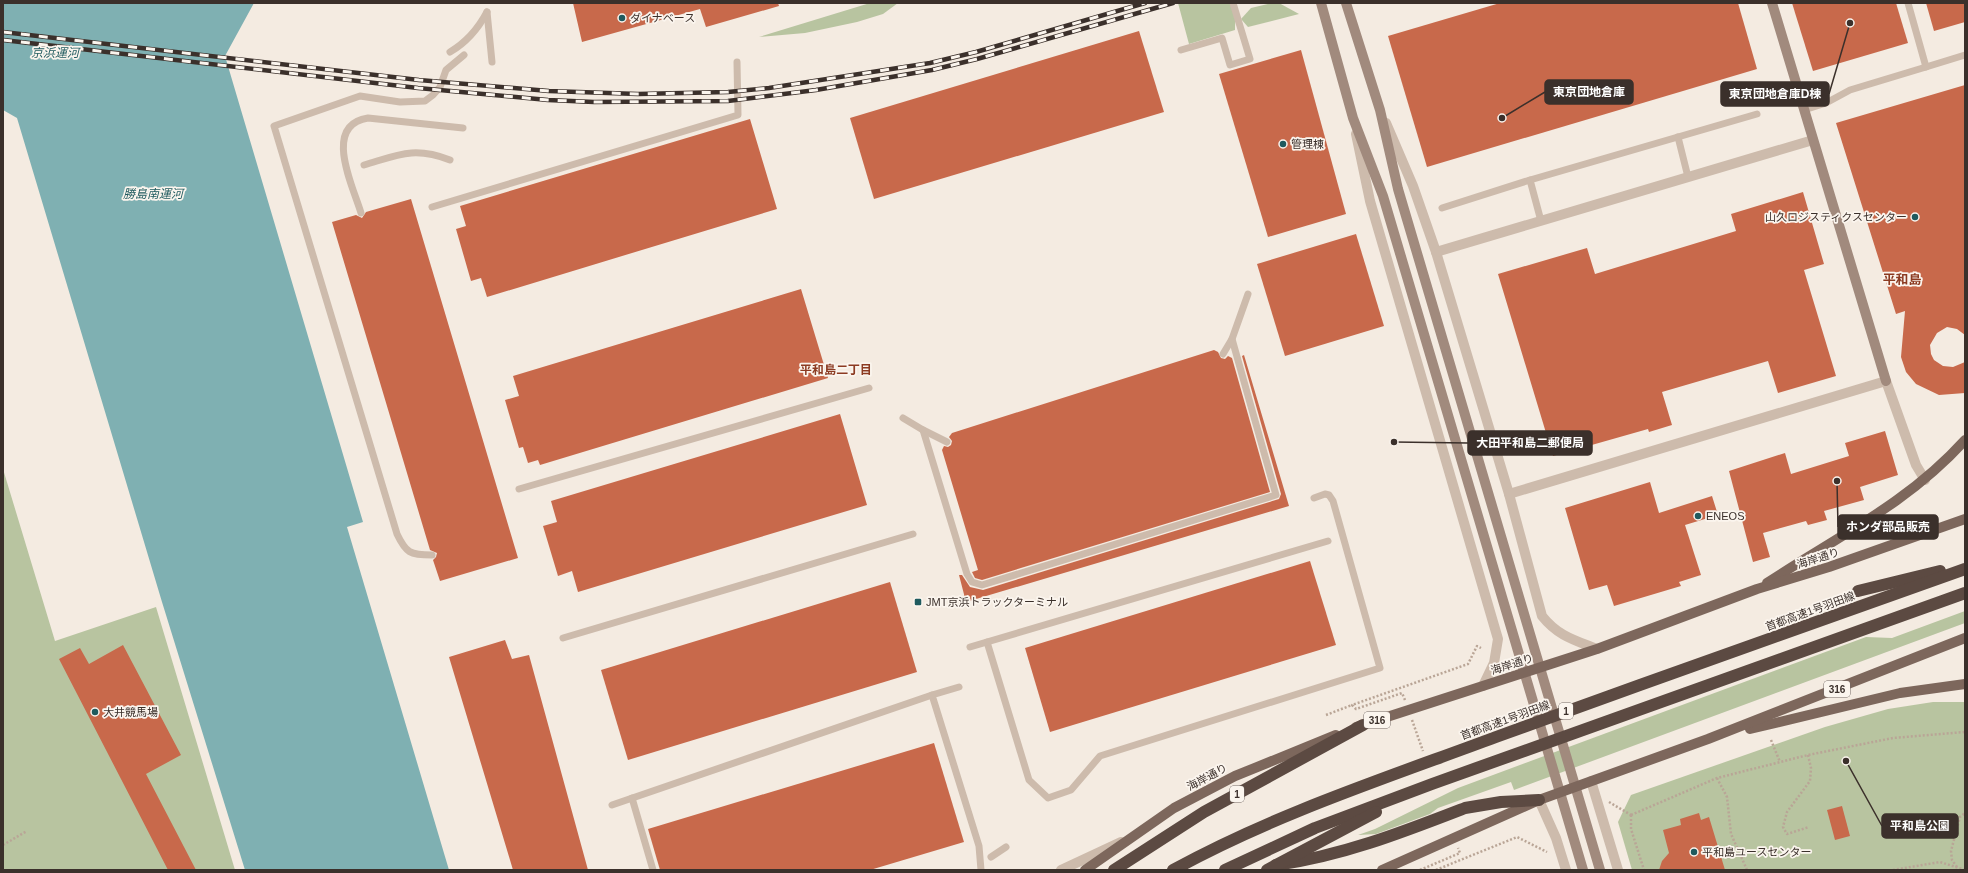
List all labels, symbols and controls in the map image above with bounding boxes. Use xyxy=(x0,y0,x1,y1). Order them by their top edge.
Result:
place label: ダイナベース xyxy=(630,12,695,24)
marker: ダイナベース xyxy=(617,13,627,23)
water label: 京浜運河 xyxy=(31,46,81,60)
callout: 東京団地倉庫 xyxy=(1545,80,1633,104)
callout: 東京団地倉庫D棟 xyxy=(1721,82,1829,106)
text: 東京団地倉庫 xyxy=(1553,85,1625,99)
text: 東京団地倉庫D棟 xyxy=(1729,87,1821,101)
place label: 管理棟 xyxy=(1291,138,1324,150)
marker: 管理棟 xyxy=(1278,139,1288,149)
water label: 勝島南運河 xyxy=(123,187,185,201)
place label: 山久ロジスティクスセンター xyxy=(1765,211,1907,223)
marker: 山久ロジスティクスセンター xyxy=(1910,212,1920,222)
district label: 平和島 xyxy=(1882,272,1922,287)
district label: 平和島二丁目 xyxy=(800,363,872,377)
callout: 大田平和島二郵便局 xyxy=(1468,431,1592,455)
text: 大田平和島二郵便局 xyxy=(1476,436,1584,450)
place label: ENEOS xyxy=(1706,510,1745,522)
marker: ENEOS xyxy=(1693,511,1703,521)
callout: ホンダ部品販売 xyxy=(1838,515,1938,539)
text: ホンダ部品販売 xyxy=(1846,520,1930,534)
street label: 海岸通り xyxy=(1795,545,1841,571)
street label: 首都高速1号羽田線 xyxy=(1764,589,1856,633)
place label: JMT京浜トラックターミナル xyxy=(926,596,1068,608)
marker: JMT京浜トラックターミナル xyxy=(913,597,923,607)
street label: 海岸通り xyxy=(1489,651,1535,677)
road number: 316 xyxy=(1824,681,1850,697)
street label: 首都高速1号羽田線 xyxy=(1459,698,1551,742)
road number: 1 xyxy=(1559,703,1573,719)
place label: 大井競馬場 xyxy=(103,706,158,718)
marker: 大井競馬場 xyxy=(90,707,100,717)
road number: 316 xyxy=(1364,712,1390,728)
street label: 海岸通り xyxy=(1185,761,1229,793)
road number: 1 xyxy=(1230,786,1244,802)
callout: 平和島公園 xyxy=(1882,814,1958,838)
text: 平和島公園 xyxy=(1890,819,1950,833)
place label: 平和島ユースセンター xyxy=(1702,846,1811,858)
marker: 平和島ユースセンター xyxy=(1689,847,1699,857)

